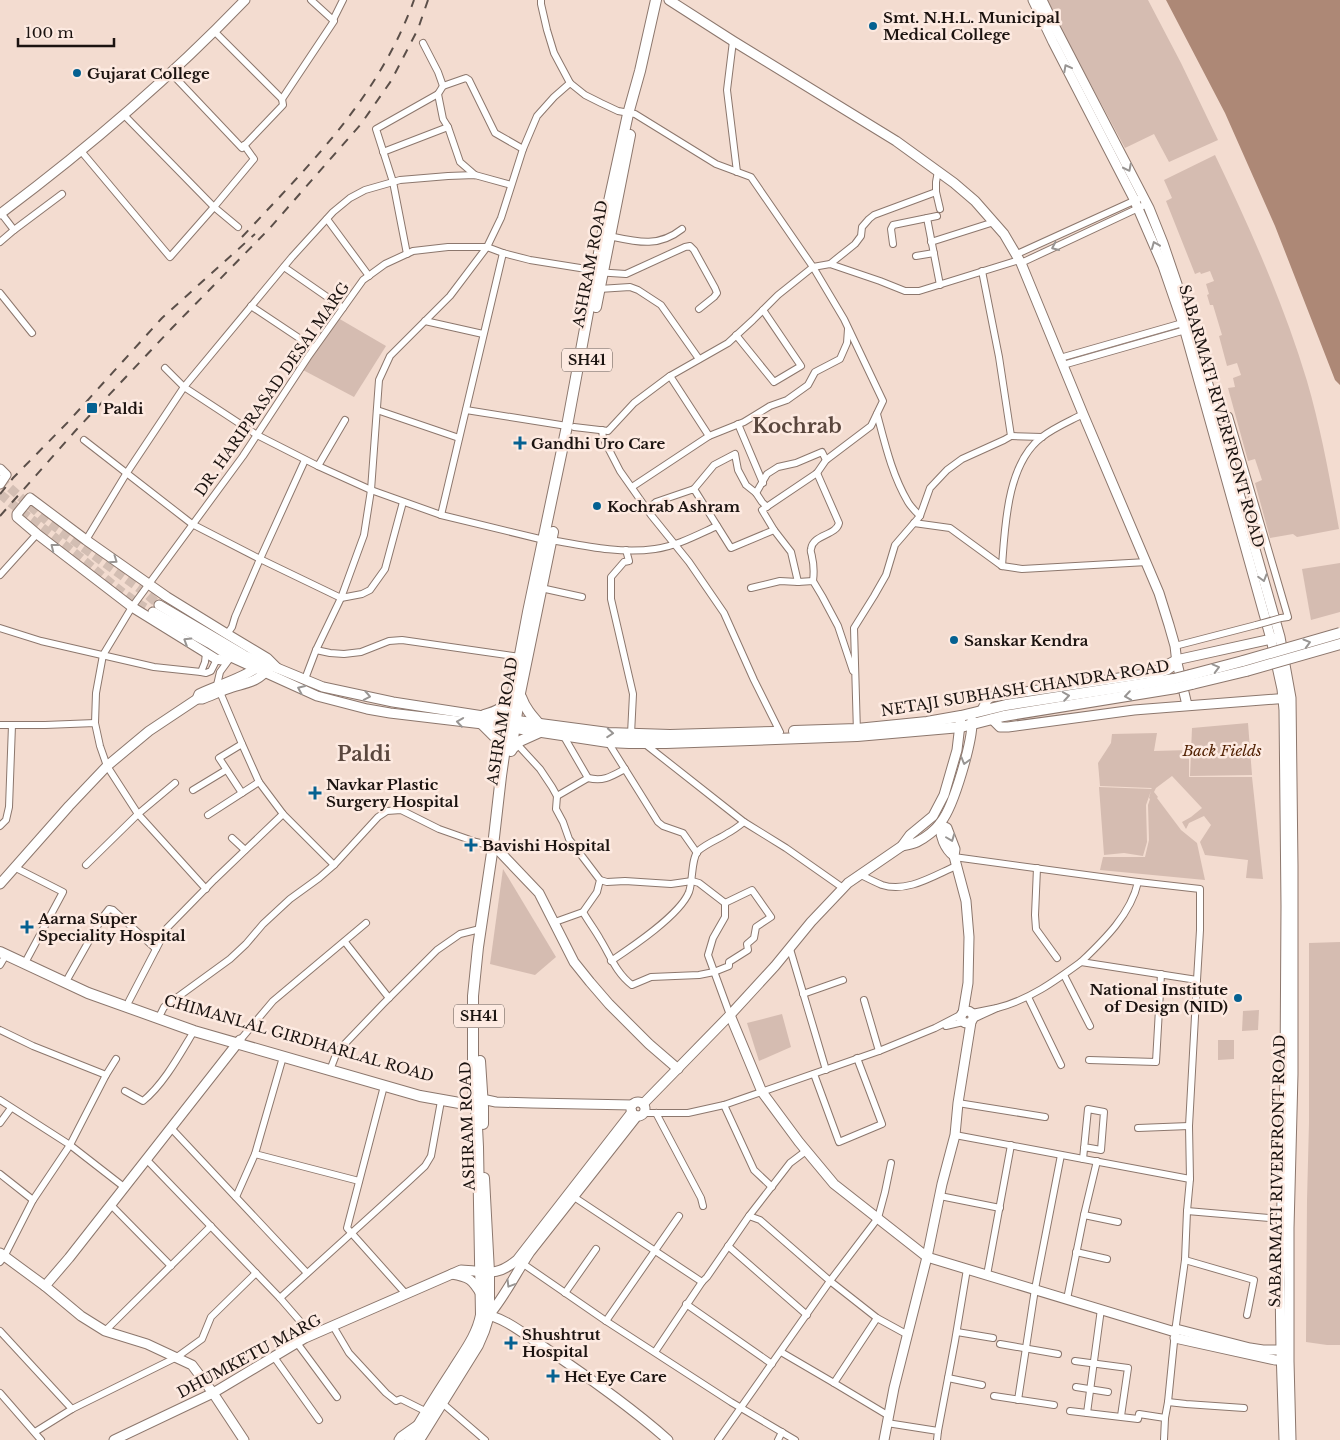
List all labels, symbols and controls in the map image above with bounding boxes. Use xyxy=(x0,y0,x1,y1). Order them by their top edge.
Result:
place label: Smt. N.H.L. Municipal Medical College xyxy=(883,8,1061,44)
scale bar xyxy=(18,15,114,47)
marker: Smt. N.H.L. Municipal Medical College xyxy=(867,20,879,32)
text: 100 m xyxy=(25,23,74,42)
place label: Gujarat College xyxy=(87,64,210,83)
one-way arrow xyxy=(1063,64,1073,73)
marker: Gujarat College xyxy=(71,67,83,79)
one-way arrow xyxy=(1122,163,1132,172)
street label: ASHRAM ROAD xyxy=(568,199,612,330)
one-way arrow xyxy=(1051,241,1060,252)
one-way arrow xyxy=(1150,241,1161,250)
street label: DR. HARIPRASAD DESAI MARG xyxy=(190,278,354,500)
street label: SABARMATI RIVERFRONT ROAD xyxy=(1175,282,1269,550)
road number: SH41 xyxy=(562,348,612,372)
place label: Paldi xyxy=(103,399,144,418)
marker: Paldi xyxy=(85,401,99,415)
district label: Kochrab xyxy=(752,414,842,438)
place label: Gandhi Uro Care xyxy=(531,434,666,453)
marker: Gandhi Uro Care xyxy=(513,436,527,450)
place label: Kochrab Ashram xyxy=(607,497,740,516)
marker: Kochrab Ashram xyxy=(591,500,603,512)
one-way arrow xyxy=(51,545,60,553)
one-way arrow xyxy=(108,554,118,563)
one-way arrow xyxy=(1257,574,1267,582)
place label: Sanskar Kendra xyxy=(964,631,1089,650)
marker: Sanskar Kendra xyxy=(948,634,960,646)
one-way arrow xyxy=(183,638,192,647)
one-way arrow xyxy=(1302,638,1310,648)
street label: ASHRAM ROAD xyxy=(482,656,521,787)
street label: NETAJI SUBHASH CHANDRA ROAD xyxy=(879,656,1171,720)
one-way arrow xyxy=(1212,664,1220,674)
one-way arrow xyxy=(297,685,306,695)
one-way arrow xyxy=(1123,690,1131,701)
one-way arrow xyxy=(362,691,371,701)
one-way arrow xyxy=(1062,691,1070,702)
one-way arrow xyxy=(455,717,464,727)
one-way arrow xyxy=(606,727,614,738)
park label: Back Fields xyxy=(1181,741,1262,760)
district label: Paldi xyxy=(337,742,391,766)
one-way arrow xyxy=(960,756,970,765)
place label: Navkar Plastic Surgery Hospital xyxy=(326,775,459,811)
marker: Navkar Plastic Surgery Hospital xyxy=(308,786,322,800)
one-way arrow xyxy=(945,833,955,842)
place label: Bavishi Hospital xyxy=(482,836,611,855)
marker: Bavishi Hospital xyxy=(464,838,478,852)
place label: Aarna Super Speciality Hospital xyxy=(37,909,186,945)
marker: Aarna Super Speciality Hospital xyxy=(20,920,34,934)
place label: National Institute of Design (NID) xyxy=(1090,980,1228,1016)
street label: CHIMANLAL GIRDHARLAL ROAD xyxy=(162,990,436,1086)
marker: National Institute of Design (NID) xyxy=(1232,992,1244,1004)
road number: SH41 xyxy=(454,1004,504,1028)
street label: SABARMATI RIVERFRONT ROAD xyxy=(1265,1034,1289,1308)
street label: ASHRAM ROAD xyxy=(455,1061,479,1192)
one-way arrow xyxy=(506,1278,516,1287)
street label: DHUMKETU MARG xyxy=(174,1310,324,1402)
place label: Shushtrut Hospital xyxy=(522,1325,601,1361)
marker: Shushtrut Hospital xyxy=(504,1336,518,1350)
place label: Het Eye Care xyxy=(564,1367,667,1386)
marker: Het Eye Care xyxy=(546,1369,560,1383)

